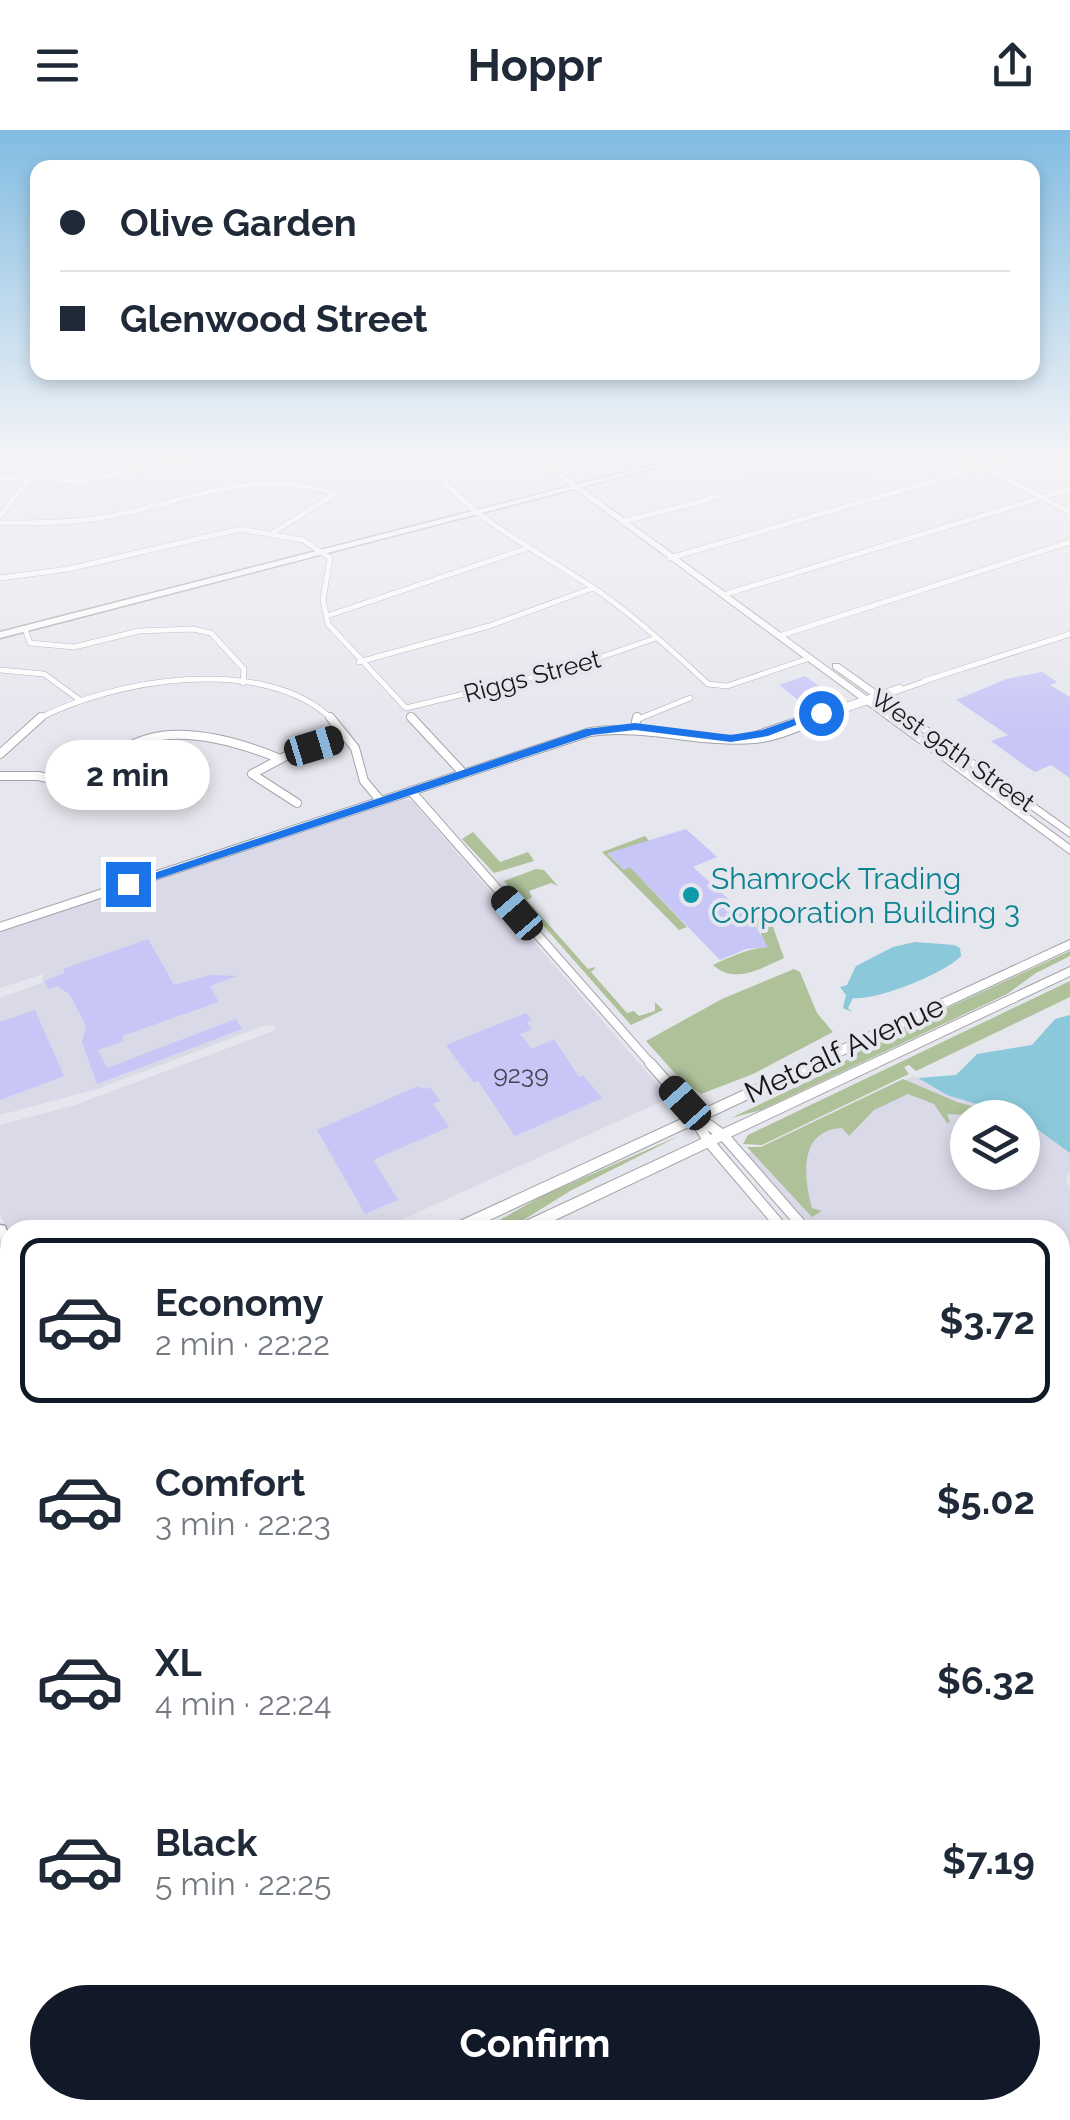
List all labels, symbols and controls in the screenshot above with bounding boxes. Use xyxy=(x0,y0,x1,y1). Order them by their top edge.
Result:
icon: menu xyxy=(30,38,85,93)
icon: share xyxy=(985,38,1040,93)
text: Hoppr xyxy=(468,39,602,92)
text: Olive Garden xyxy=(120,200,357,245)
text: Glenwood Street xyxy=(120,296,428,341)
street label: Riggs Street xyxy=(460,643,604,709)
street label: West 95th Street xyxy=(865,682,1041,818)
route start xyxy=(799,691,844,736)
car xyxy=(281,723,347,769)
callout: 2 min xyxy=(46,739,210,809)
text: 2 min xyxy=(86,756,169,793)
place label: Shamrock Trading Corporation Building 3 xyxy=(711,861,1020,930)
route end xyxy=(106,862,151,907)
car xyxy=(486,881,548,945)
marker: Shamrock Trading Corporation Building 3 xyxy=(680,884,702,906)
street label: Metcalf Avenue xyxy=(739,988,949,1110)
house number: 9239 xyxy=(493,1059,549,1089)
car xyxy=(654,1071,716,1135)
map controls xyxy=(950,1100,1040,1190)
button: layers xyxy=(950,1100,1040,1190)
icon: car xyxy=(35,1276,125,1366)
text: Economy xyxy=(155,1280,324,1325)
text: $3.72 xyxy=(939,1298,1035,1343)
text: 2 min · 22:22 xyxy=(155,1325,330,1362)
icon: car xyxy=(35,1456,125,1546)
text: Comfort xyxy=(155,1460,305,1505)
text: $5.02 xyxy=(937,1478,1035,1523)
text: 3 min · 22:23 xyxy=(155,1505,331,1542)
icon: car xyxy=(35,1636,125,1726)
text: XL xyxy=(155,1640,202,1685)
text: $6.32 xyxy=(937,1658,1035,1703)
text: 4 min · 22:24 xyxy=(155,1685,332,1722)
icon: car xyxy=(35,1816,125,1906)
text: Black xyxy=(155,1820,257,1865)
text: $7.19 xyxy=(942,1838,1035,1883)
text: 5 min · 22:25 xyxy=(155,1865,331,1902)
button: Confirm xyxy=(30,1985,1040,2100)

